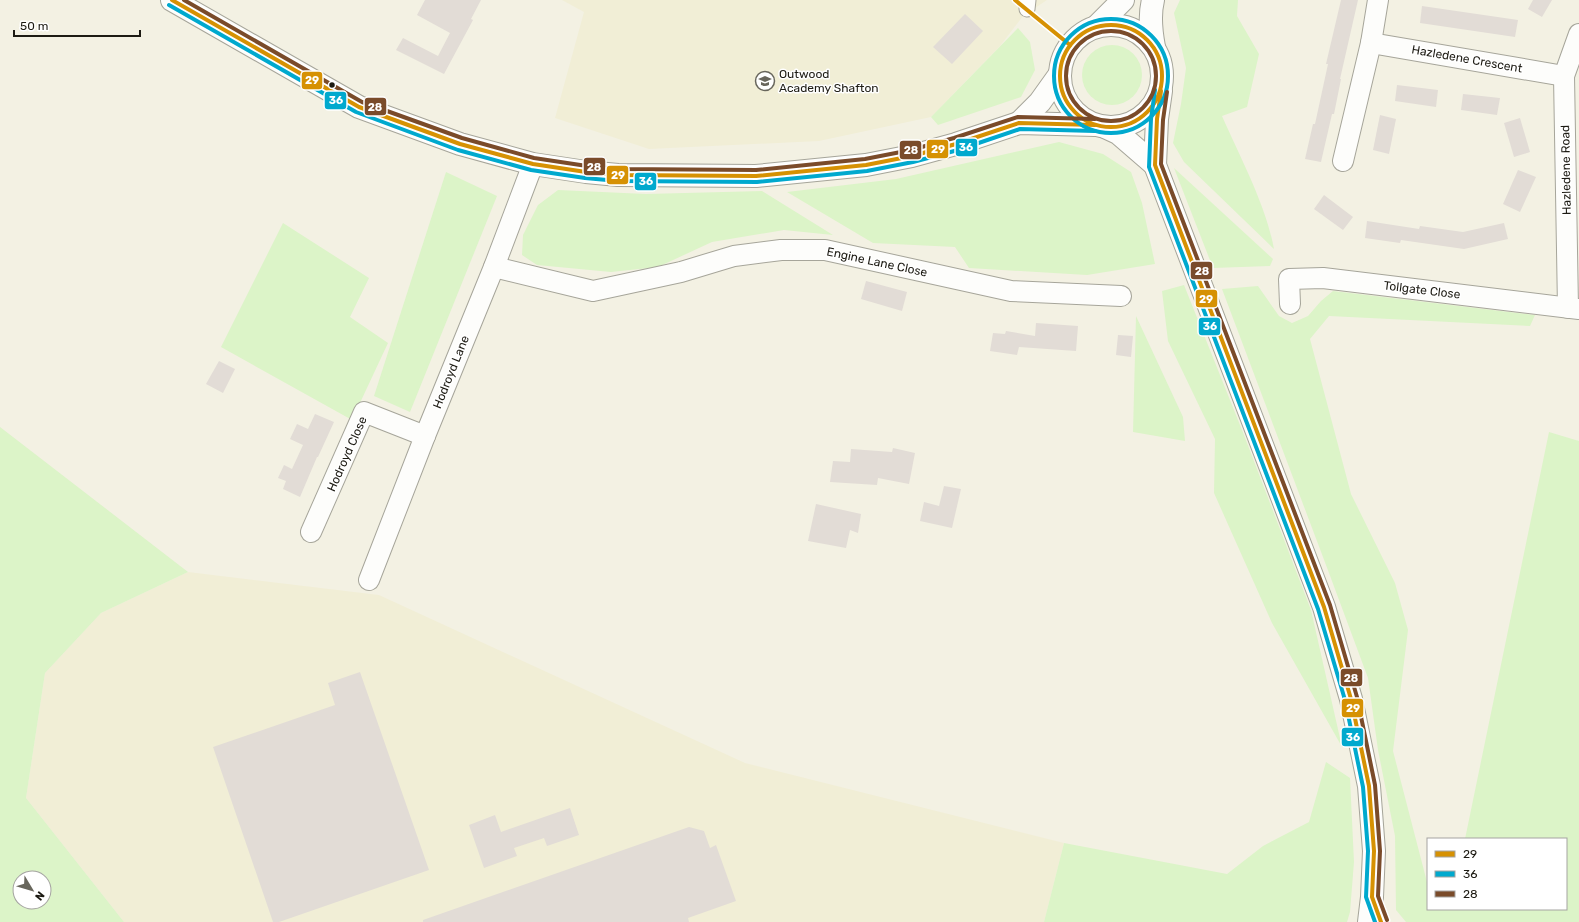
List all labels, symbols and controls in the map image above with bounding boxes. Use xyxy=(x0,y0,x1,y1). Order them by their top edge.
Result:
scale bar xyxy=(14,12,140,38)
text: 50 m xyxy=(20,19,48,33)
street label: Hazledene Crescent xyxy=(1411,42,1524,76)
place label: Outwood Academy Shafton xyxy=(779,67,879,95)
school or university icon: Outwood Academy Shafton xyxy=(754,70,776,92)
line badge: 29 xyxy=(301,71,323,90)
text: 29 xyxy=(305,74,319,87)
unlabelled marker xyxy=(327,80,337,90)
line badge: 36 xyxy=(324,91,347,110)
text: 36 xyxy=(329,94,343,107)
line badge: 28 xyxy=(364,97,387,116)
text: 28 xyxy=(368,101,382,114)
street label: Hazledene Road xyxy=(1558,125,1574,215)
line badge: 36 xyxy=(955,138,978,157)
line badge: 29 xyxy=(926,139,949,159)
line badge: 28 xyxy=(899,140,922,160)
text: 36 xyxy=(959,141,973,154)
text: 29 xyxy=(931,143,945,156)
text: 28 xyxy=(904,144,918,157)
line badge: 28 xyxy=(583,157,606,176)
text: 28 xyxy=(587,161,601,174)
line badge: 29 xyxy=(606,165,629,185)
text: 29 xyxy=(611,169,625,182)
line badge: 36 xyxy=(634,172,657,191)
text: 36 xyxy=(639,175,653,188)
street label: Engine Lane Close xyxy=(825,244,929,280)
line badge: 28 xyxy=(1190,261,1213,280)
text: 28 xyxy=(1195,265,1209,278)
street label: Tollgate Close xyxy=(1383,278,1461,302)
line badge: 29 xyxy=(1195,289,1218,308)
text: 29 xyxy=(1199,293,1213,306)
line badge: 36 xyxy=(1198,317,1221,336)
text: 36 xyxy=(1203,320,1217,333)
street label: Hodroyd Lane xyxy=(430,333,472,411)
street label: Hodroyd Close xyxy=(324,414,370,494)
line badge: 28 xyxy=(1340,668,1363,687)
text: 28 xyxy=(1344,672,1358,685)
line badge: 29 xyxy=(1341,698,1364,718)
text: 29 xyxy=(1346,702,1360,715)
line badge: 36 xyxy=(1341,727,1364,747)
text: 36 xyxy=(1346,731,1360,744)
legend xyxy=(1427,838,1567,910)
text: 29 xyxy=(1463,847,1477,861)
text: 36 xyxy=(1463,867,1477,881)
north arrow xyxy=(12,870,52,910)
text: 28 xyxy=(1463,887,1478,901)
text: N xyxy=(32,889,47,903)

